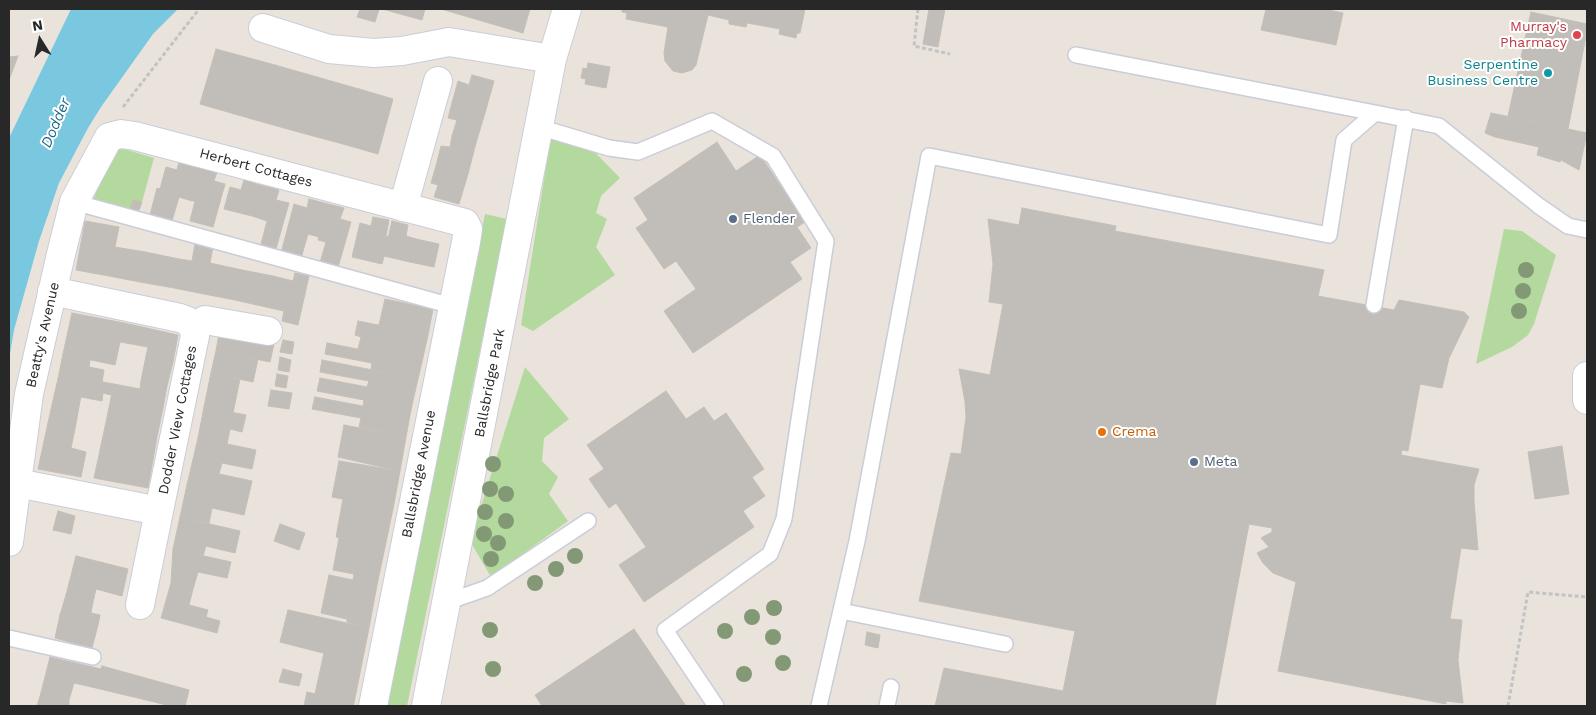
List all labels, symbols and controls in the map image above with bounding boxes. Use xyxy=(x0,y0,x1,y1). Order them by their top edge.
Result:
north arrow xyxy=(15,15,65,65)
text: N xyxy=(31,16,44,34)
place label: Murray's Pharmacy xyxy=(1500,19,1567,52)
marker: Murray's Pharmacy xyxy=(1571,29,1583,41)
place label: Serpentine Business Centre xyxy=(1427,57,1538,90)
marker: Serpentine Business Centre xyxy=(1542,67,1554,79)
water label: Dodder xyxy=(37,95,75,151)
street label: Herbert Cottages xyxy=(198,145,314,191)
place label: Flender xyxy=(743,211,795,227)
marker: Flender xyxy=(727,213,739,225)
street label: Beatty's Avenue xyxy=(23,281,63,389)
street label: Ballsbridge Park xyxy=(471,327,509,439)
street label: Dodder View Cottages xyxy=(155,344,201,496)
street label: Ballsbridge Avenue xyxy=(398,409,440,539)
place label: Crema xyxy=(1112,424,1156,440)
marker: Crema xyxy=(1096,426,1108,438)
place label: Meta xyxy=(1204,454,1238,470)
marker: Meta xyxy=(1188,456,1200,468)

